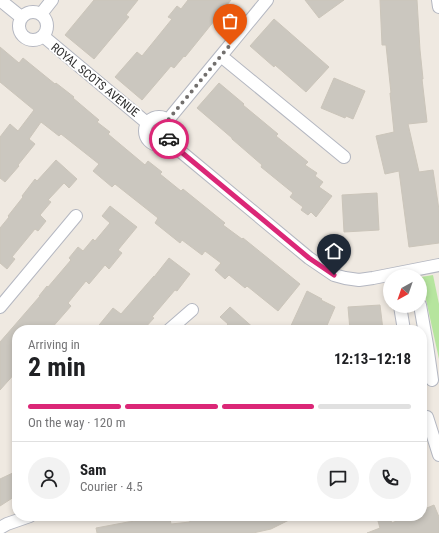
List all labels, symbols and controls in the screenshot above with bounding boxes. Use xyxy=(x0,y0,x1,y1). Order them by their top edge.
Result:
pin xyxy=(213,4,247,45)
icon: bag xyxy=(219,10,241,32)
street label: ROYAL SCOTS AVENUE xyxy=(48,40,142,120)
courier xyxy=(149,119,189,159)
icon: car xyxy=(158,128,180,150)
pin xyxy=(317,234,351,275)
icon: home xyxy=(323,240,345,262)
north arrow xyxy=(383,269,427,313)
map controls xyxy=(383,269,427,313)
text: Arriving in xyxy=(28,337,80,352)
text: 12:13–12:18 xyxy=(334,350,411,368)
text: 2 min xyxy=(28,352,86,382)
text: On the way · 120 m xyxy=(28,415,125,430)
button: person xyxy=(28,457,70,499)
button: chat xyxy=(317,457,359,499)
button: phone xyxy=(369,457,411,499)
text: Sam xyxy=(80,461,106,479)
text: Courier · 4.5 xyxy=(80,479,143,494)

